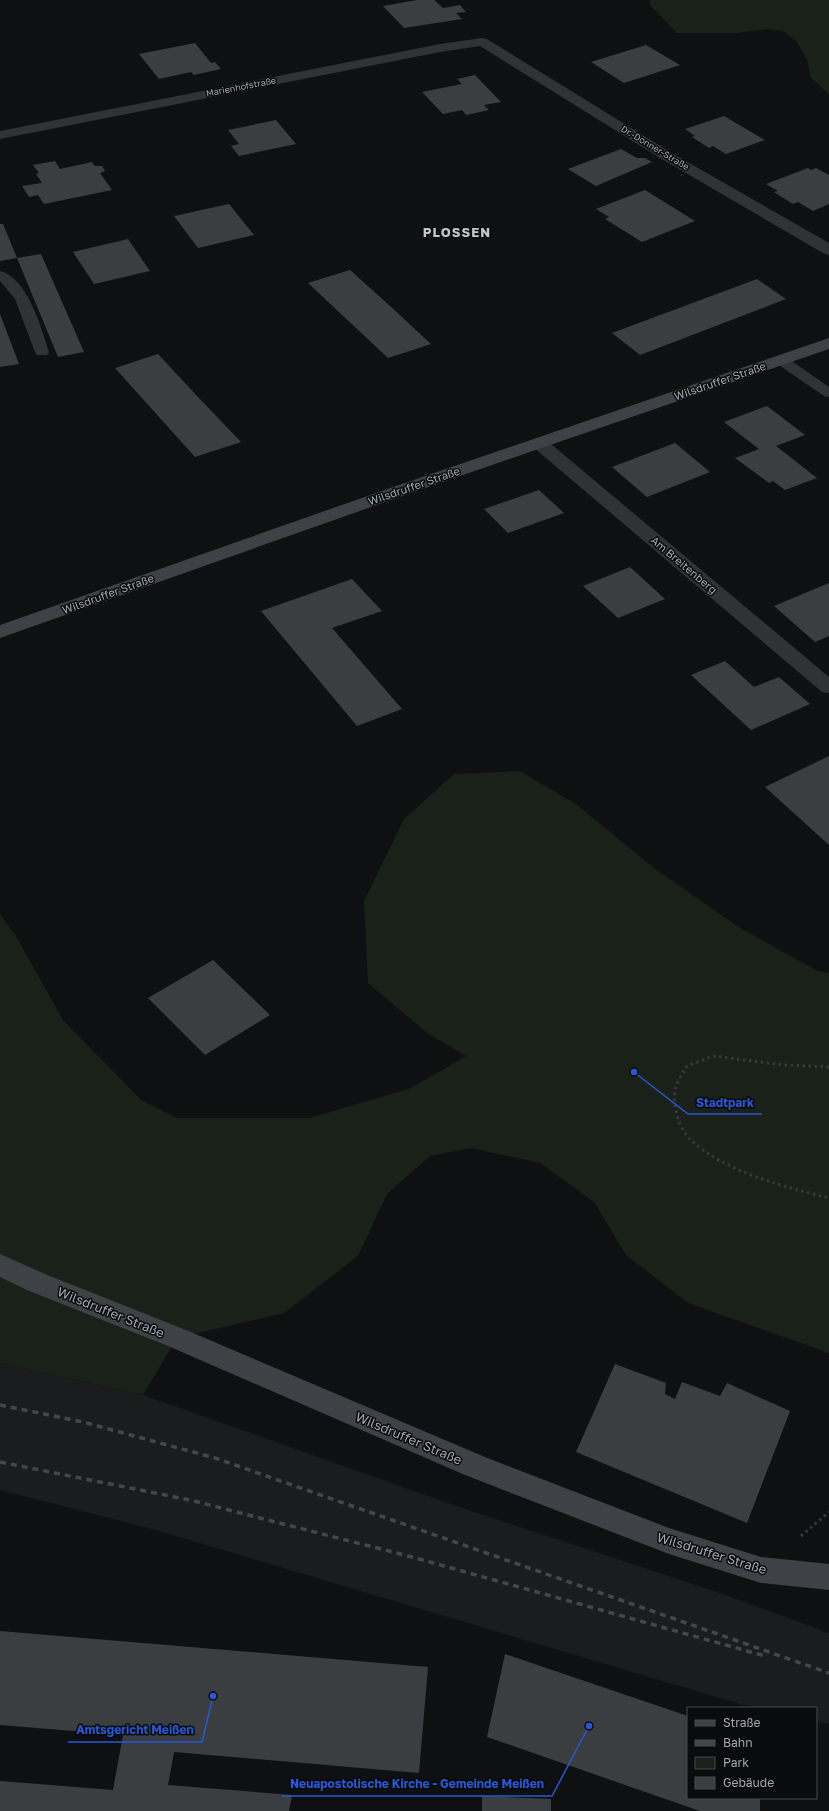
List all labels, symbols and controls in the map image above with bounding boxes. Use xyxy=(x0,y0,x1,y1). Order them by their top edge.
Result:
street label: Marienhofstraße xyxy=(205,74,277,99)
street label: Dr.-Donner-Straße xyxy=(619,123,691,172)
district label: PLOSSEN xyxy=(423,224,491,240)
street label: Wilsdruffer Straße xyxy=(672,359,768,402)
street label: Wilsdruffer Straße xyxy=(366,464,462,507)
street label: Am Breitenberg xyxy=(649,533,720,596)
street label: Wilsdruffer Straße xyxy=(60,571,155,616)
callout: Stadtpark xyxy=(688,1090,762,1114)
text: Stadtpark xyxy=(696,1095,754,1110)
street label: Wilsdruffer Straße xyxy=(55,1283,167,1341)
street label: Wilsdruffer Straße xyxy=(353,1408,465,1468)
street label: Wilsdruffer Straße xyxy=(655,1529,769,1577)
legend xyxy=(687,1707,817,1799)
text: Straße xyxy=(723,1715,761,1730)
callout: Amtsgericht Meißen xyxy=(68,1718,202,1742)
text: Amtsgericht Meißen xyxy=(76,1722,194,1737)
text: Bahn xyxy=(723,1735,753,1750)
text: Park xyxy=(723,1755,749,1770)
callout: Neuapostolische Kirche - Gemeinde Meißen xyxy=(282,1772,552,1796)
text: Gebäude xyxy=(723,1775,774,1790)
text: Neuapostolische Kirche - Gemeinde Meißen xyxy=(290,1776,544,1791)

